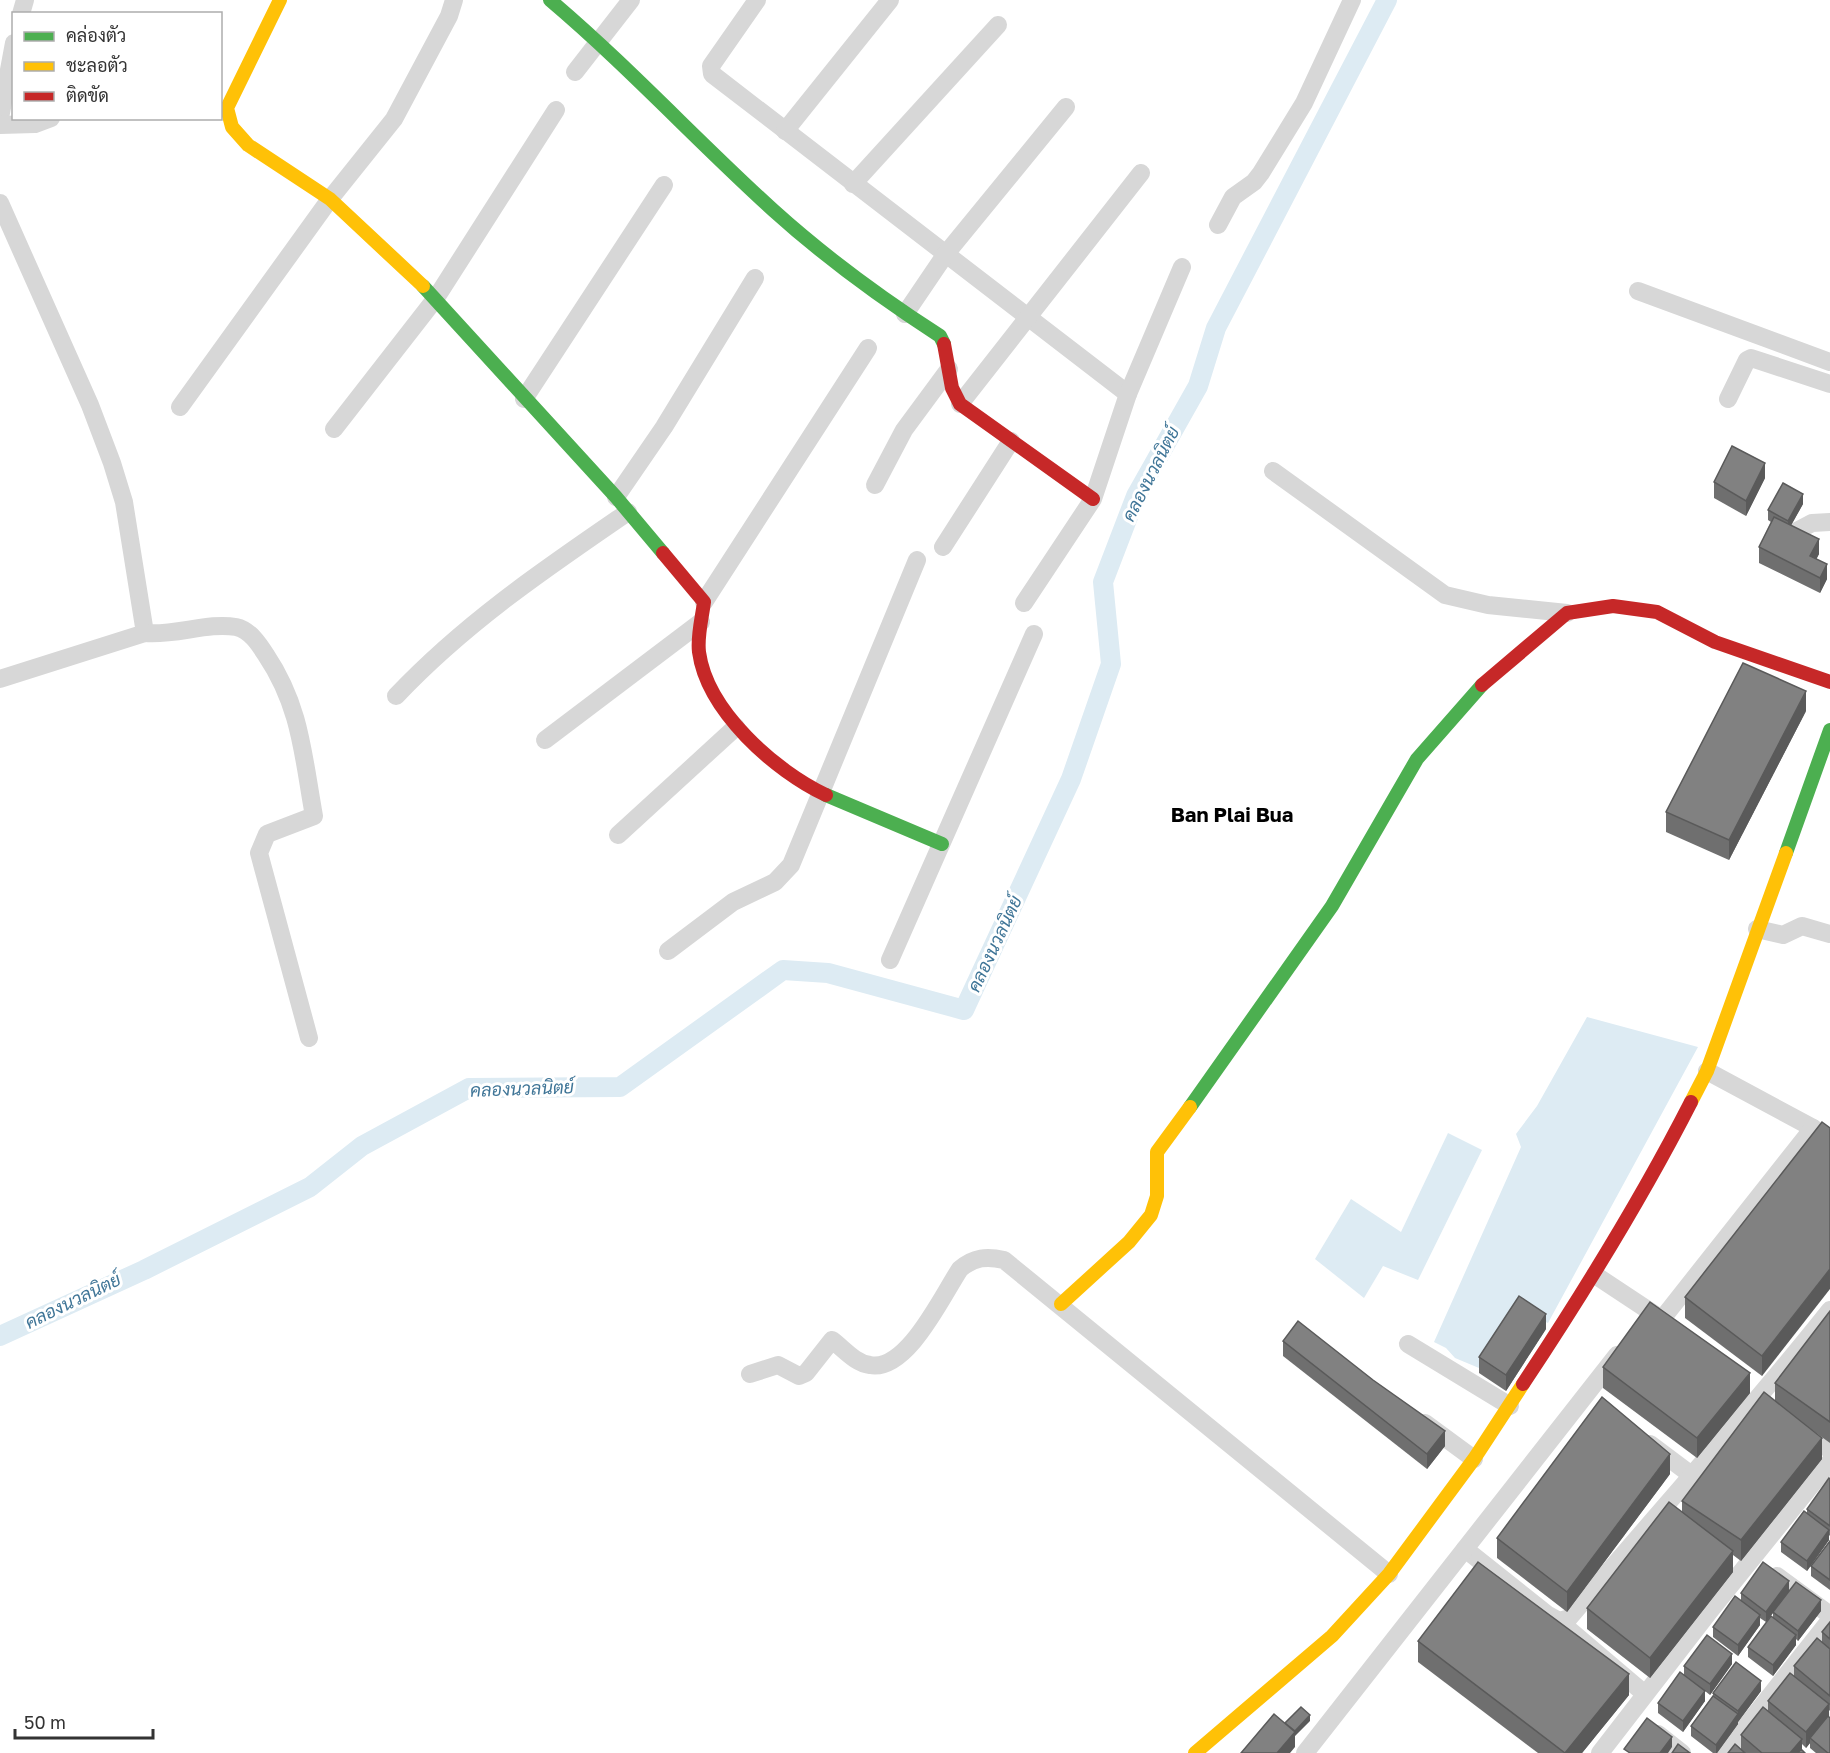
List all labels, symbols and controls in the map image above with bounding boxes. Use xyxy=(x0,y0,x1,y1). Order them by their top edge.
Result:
legend xyxy=(12,12,222,120)
text: คล่องตัว xyxy=(66,24,126,46)
text: ชะลอตัว xyxy=(66,54,128,76)
text: ติดขัด xyxy=(66,84,109,106)
water label: คลองนวลนิตย์ xyxy=(1116,419,1185,525)
district label: Ban Plai Bua xyxy=(1171,802,1293,826)
water label: คลองนวลนิตย์ xyxy=(961,889,1027,995)
water label: คลองนวลนิตย์ xyxy=(470,1074,577,1101)
water label: คลองนวลนิตย์ xyxy=(21,1265,127,1333)
scale bar xyxy=(15,1702,153,1740)
text: 50 m xyxy=(24,1711,66,1733)

